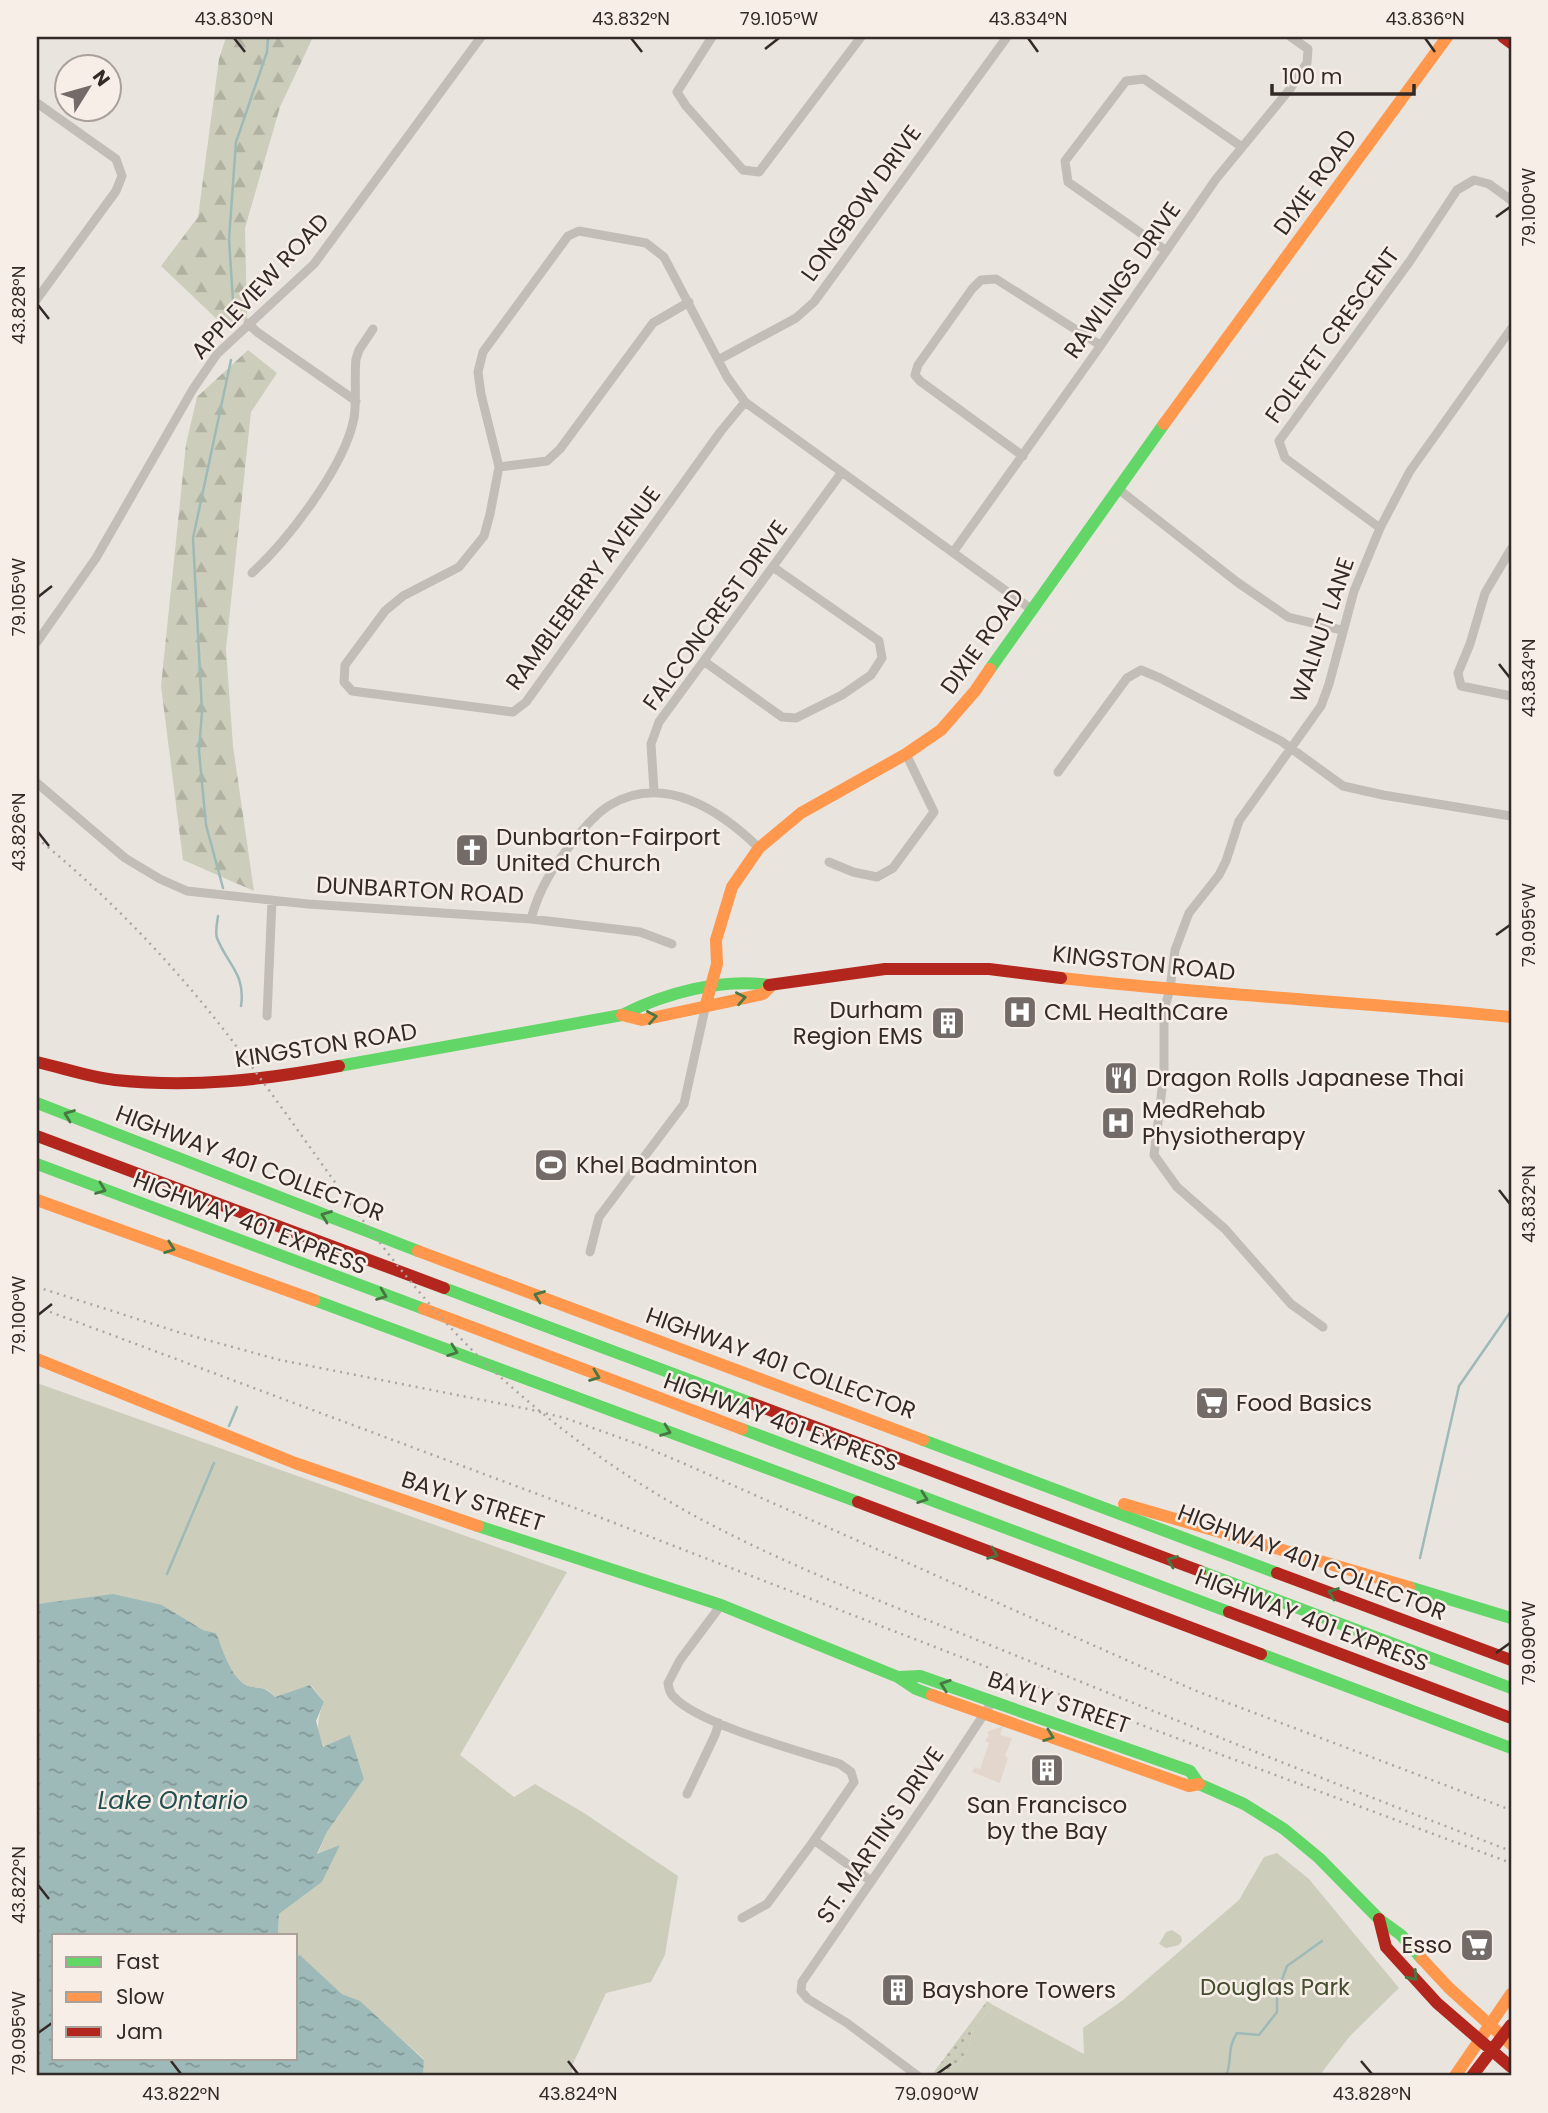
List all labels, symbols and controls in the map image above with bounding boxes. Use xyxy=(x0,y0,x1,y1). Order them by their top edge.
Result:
text: 43.830°N xyxy=(194,6,274,31)
text: 43.832°N xyxy=(592,6,670,31)
text: 79.105°W xyxy=(740,6,819,31)
text: 43.834°N xyxy=(988,6,1068,31)
text: 43.836°N xyxy=(1385,6,1465,31)
north arrow xyxy=(52,52,122,122)
scale bar xyxy=(1272,52,1413,96)
text: 100 m xyxy=(1282,62,1342,91)
text: N xyxy=(86,64,116,92)
street label: LONGBOW DRIVE xyxy=(793,118,929,288)
street label: DIXIE ROAD xyxy=(1266,123,1364,241)
text: 79.100°W xyxy=(1516,167,1541,246)
street label: RAWLINGS DRIVE xyxy=(1056,195,1188,365)
street label: APPLEVIEW ROAD xyxy=(184,206,336,366)
street label: FOLEYET CRESCENT xyxy=(1257,240,1407,430)
text: 43.828°N xyxy=(6,266,31,344)
street label: RAMBLEBERRY AVENUE xyxy=(498,480,668,696)
street label: FALCONCREST DRIVE xyxy=(635,513,795,717)
street label: WALNUT LANE xyxy=(1282,553,1362,707)
text: 79.105°W xyxy=(6,557,31,636)
street label: DIXIE ROAD xyxy=(933,582,1031,700)
text: 43.834°N xyxy=(1516,638,1541,718)
text: 43.826°N xyxy=(6,793,31,871)
place label: Dunbarton-Fairport United Church xyxy=(496,821,720,879)
church icon: Dunbarton-Fairport United Church xyxy=(453,831,491,869)
street label: DUNBARTON ROAD xyxy=(315,869,525,911)
text: 79.095°W xyxy=(1516,883,1541,967)
street label: KINGSTON ROAD xyxy=(1051,937,1237,989)
one-way arrow xyxy=(735,991,747,1006)
hospital icon: CML HealthCare xyxy=(1001,993,1039,1031)
place label: Durham Region EMS xyxy=(793,994,923,1052)
place label: CML HealthCare xyxy=(1044,996,1228,1028)
building icon: Durham Region EMS xyxy=(929,1004,967,1042)
one-way arrow xyxy=(646,1010,658,1025)
street label: KINGSTON ROAD xyxy=(233,1015,419,1075)
restaurant icon: Dragon Rolls Japanese Thai xyxy=(1102,1059,1140,1097)
place label: Dragon Rolls Japanese Thai xyxy=(1146,1062,1464,1094)
place label: MedRehab Physiotherapy xyxy=(1142,1094,1305,1152)
street label: HIGHWAY 401 COLLECTOR xyxy=(111,1097,389,1229)
hospital icon: MedRehab Physiotherapy xyxy=(1099,1104,1137,1142)
one-way arrow xyxy=(64,1110,76,1124)
sports icon: Khel Badminton xyxy=(532,1146,570,1184)
place label: Khel Badminton xyxy=(576,1149,758,1181)
street label: HIGHWAY 401 EXPRESS xyxy=(129,1164,371,1282)
text: 43.832°N xyxy=(1516,1165,1541,1243)
one-way arrow xyxy=(94,1180,106,1194)
one-way arrow xyxy=(321,1210,333,1224)
one-way arrow xyxy=(163,1240,176,1254)
text: 79.100°W xyxy=(6,1275,31,1354)
one-way arrow xyxy=(375,1287,387,1301)
one-way arrow xyxy=(534,1291,546,1305)
street label: HIGHWAY 401 COLLECTOR xyxy=(642,1299,920,1427)
one-way arrow xyxy=(446,1343,458,1357)
street label: HIGHWAY 401 EXPRESS xyxy=(659,1365,903,1479)
one-way arrow xyxy=(588,1367,600,1381)
supermarket icon: Food Basics xyxy=(1193,1384,1231,1422)
place label: Food Basics xyxy=(1236,1387,1372,1419)
one-way arrow xyxy=(659,1422,671,1436)
street label: BAYLY STREET xyxy=(397,1463,549,1539)
one-way arrow xyxy=(916,1489,928,1503)
street label: HIGHWAY 401 COLLECTOR xyxy=(1173,1496,1451,1628)
one-way arrow xyxy=(987,1546,999,1560)
one-way arrow xyxy=(1167,1555,1179,1569)
street label: HIGHWAY 401 EXPRESS xyxy=(1191,1561,1433,1679)
one-way arrow xyxy=(1327,1587,1339,1601)
text: 79.090°W xyxy=(1516,1601,1541,1685)
street label: BAYLY STREET xyxy=(984,1663,1134,1741)
one-way arrow xyxy=(940,1680,952,1694)
one-way arrow xyxy=(1043,1728,1055,1742)
street label: ST. MARTIN'S DRIVE xyxy=(809,1740,951,1930)
building icon: San Francisco by the Bay xyxy=(1028,1751,1066,1789)
water label: Lake Ontario xyxy=(98,1784,248,1817)
place label: San Francisco by the Bay xyxy=(967,1789,1127,1847)
text: 43.822°N xyxy=(6,1846,31,1924)
supermarket icon: Esso xyxy=(1458,1926,1496,1964)
place label: Esso xyxy=(1401,1929,1452,1961)
legend xyxy=(52,1934,298,2060)
text: Fast xyxy=(116,1947,159,1976)
one-way arrow xyxy=(1404,1968,1417,1981)
building icon: Bayshore Towers xyxy=(879,1971,917,2009)
park label: Douglas Park xyxy=(1200,1971,1350,2003)
place label: Bayshore Towers xyxy=(922,1974,1116,2006)
text: Slow xyxy=(116,1982,164,2011)
text: 79.095°W xyxy=(6,1991,31,2075)
text: Jam xyxy=(116,2017,163,2046)
text: 43.822°N xyxy=(142,2081,220,2106)
text: 43.824°N xyxy=(539,2081,617,2106)
text: 79.090°W xyxy=(895,2081,979,2106)
text: 43.828°N xyxy=(1333,2081,1411,2106)

